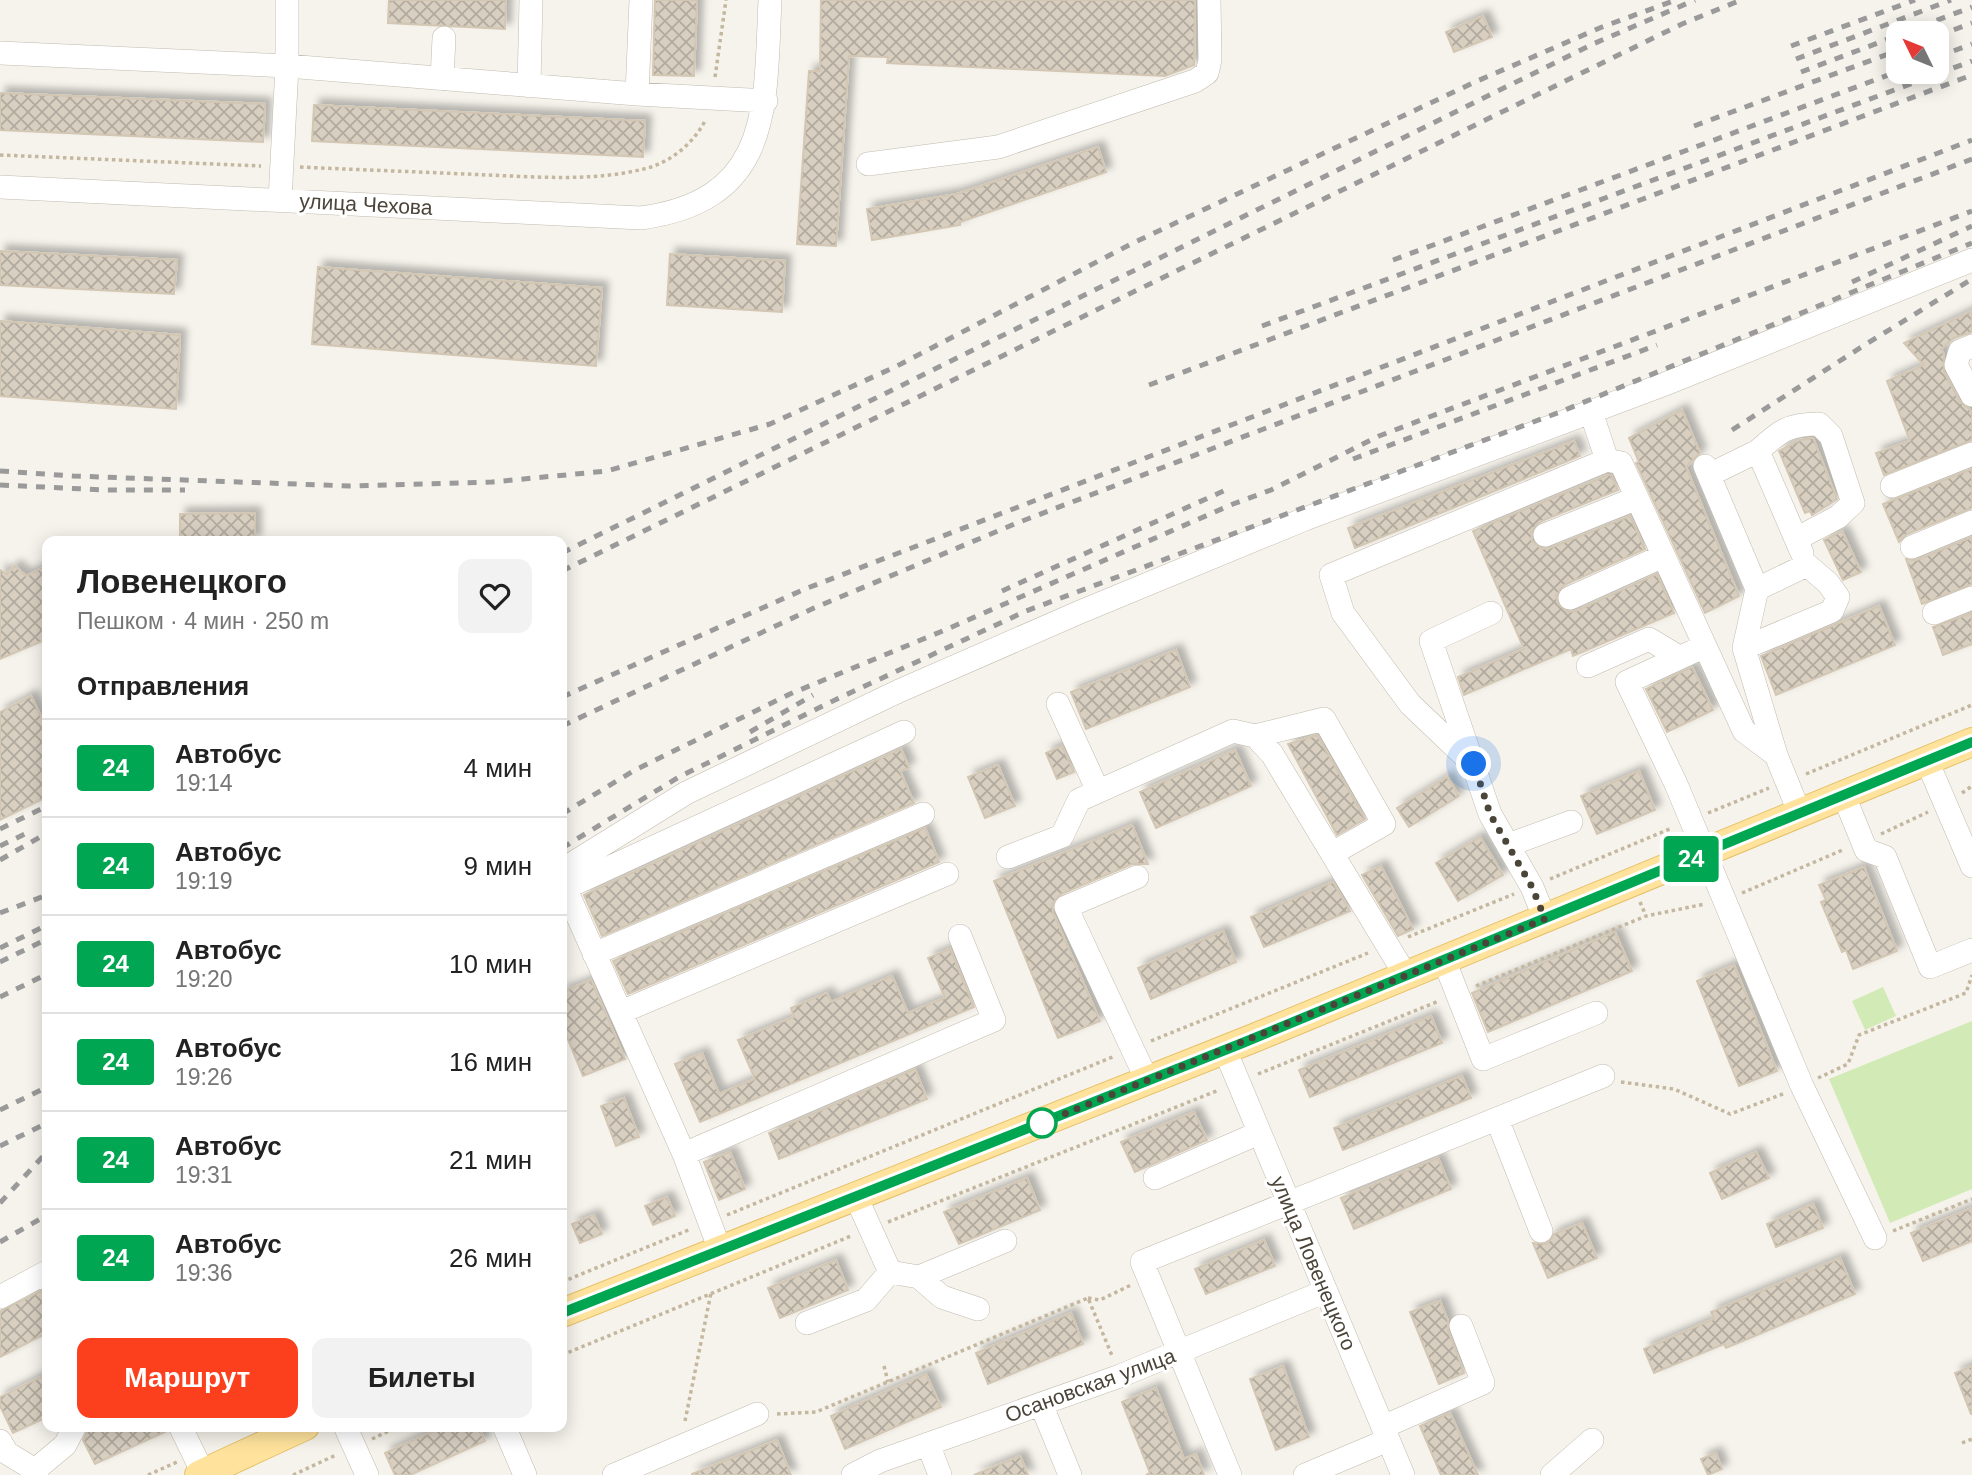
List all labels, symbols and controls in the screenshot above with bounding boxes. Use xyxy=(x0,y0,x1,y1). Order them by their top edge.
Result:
north arrow xyxy=(1886,21,1950,84)
map controls xyxy=(1886,21,1949,84)
street label: улица Чехова xyxy=(299,189,433,219)
button: heart xyxy=(458,559,532,633)
text: Ловенецкого xyxy=(77,563,287,600)
text: Пешком · 4 мин · 250 m xyxy=(77,608,329,634)
text: Отправления xyxy=(77,671,249,701)
text: Автобус xyxy=(175,739,282,769)
your location xyxy=(1456,746,1491,781)
text: 4 мин xyxy=(464,753,532,783)
text: 24 xyxy=(102,754,129,781)
text: 19:14 xyxy=(175,770,233,796)
line badge: 24 xyxy=(1660,836,1722,882)
text: Автобус xyxy=(175,837,282,867)
text: 24 xyxy=(1678,845,1704,872)
text: 9 мин xyxy=(464,851,532,881)
text: 24 xyxy=(102,852,129,879)
text: 19:19 xyxy=(175,868,233,894)
text: Автобус xyxy=(175,935,282,965)
text: 10 мин xyxy=(449,949,532,979)
text: 24 xyxy=(102,950,129,977)
text: 19:20 xyxy=(175,966,233,992)
text: Автобус xyxy=(175,1033,282,1063)
text: 16 мин xyxy=(449,1047,532,1077)
text: 24 xyxy=(102,1048,129,1075)
text: 19:26 xyxy=(175,1064,233,1090)
unlabelled marker xyxy=(1027,1108,1057,1138)
text: Автобус xyxy=(175,1131,282,1161)
text: 21 мин xyxy=(449,1145,532,1175)
text: 24 xyxy=(102,1146,129,1173)
text: 19:31 xyxy=(175,1162,233,1188)
street label: улица Ловенецкого xyxy=(1267,1172,1361,1354)
text: Автобус xyxy=(175,1229,282,1259)
text: 26 мин xyxy=(449,1243,532,1273)
text: 24 xyxy=(102,1244,129,1271)
text: 19:36 xyxy=(175,1260,233,1286)
button: Маршрут xyxy=(77,1338,298,1418)
button: Билеты xyxy=(312,1338,532,1418)
street label: Осановская улица xyxy=(1002,1343,1179,1427)

